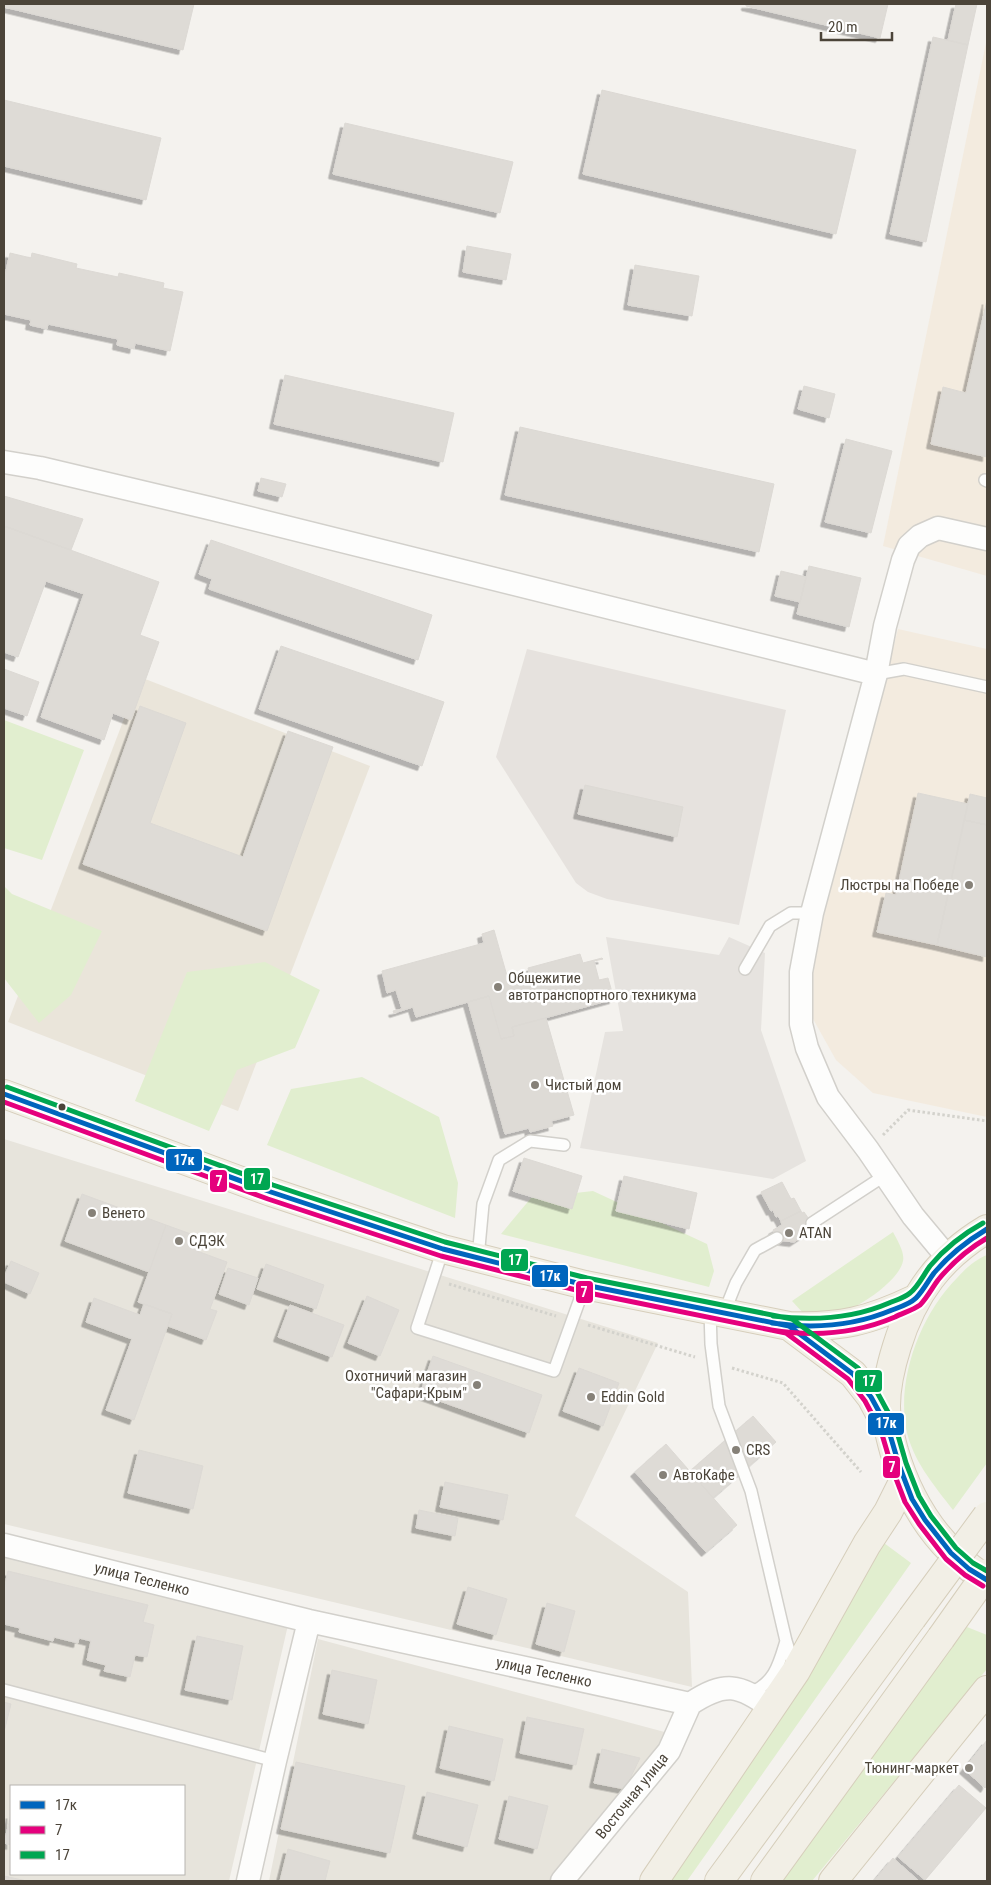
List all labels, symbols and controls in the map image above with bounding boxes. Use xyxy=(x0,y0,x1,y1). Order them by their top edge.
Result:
scale bar xyxy=(821,10,892,42)
text: 20 m xyxy=(828,18,858,36)
place label: Люстры на Победе xyxy=(840,876,959,894)
marker: Люстры на Победе xyxy=(963,879,975,891)
place label: Общежитие автотранспортного техникума xyxy=(508,969,697,1004)
marker: Общежитие автотранспортного техникума xyxy=(492,981,504,993)
place label: Чистый дом xyxy=(545,1076,622,1094)
marker: Чистый дом xyxy=(529,1079,541,1091)
unlabelled marker xyxy=(57,1102,67,1112)
line badge: 17к xyxy=(165,1148,203,1172)
text: 17к xyxy=(173,1152,195,1168)
line badge: 17 xyxy=(243,1167,271,1191)
line badge: 7 xyxy=(209,1169,228,1193)
text: 17 xyxy=(250,1171,264,1187)
text: 7 xyxy=(215,1173,223,1189)
place label: Венето xyxy=(102,1204,145,1222)
marker: Венето xyxy=(86,1207,98,1219)
place label: ATAN xyxy=(799,1224,832,1242)
marker: ATAN xyxy=(783,1227,795,1239)
place label: СДЭК xyxy=(189,1232,225,1250)
marker: СДЭК xyxy=(173,1235,185,1247)
line badge: 17 xyxy=(500,1248,529,1272)
text: 17 xyxy=(508,1252,522,1268)
line badge: 17к xyxy=(531,1264,569,1288)
text: 17к xyxy=(539,1268,561,1284)
line badge: 7 xyxy=(575,1280,594,1304)
text: 7 xyxy=(580,1284,588,1300)
place label: Охотничий магазин "Сафари-Крым" xyxy=(345,1367,467,1402)
line badge: 17 xyxy=(854,1369,883,1393)
text: 17 xyxy=(862,1373,876,1389)
marker: Охотничий магазин "Сафари-Крым" xyxy=(471,1379,483,1391)
place label: Eddin Gold xyxy=(601,1388,665,1406)
marker: Eddin Gold xyxy=(585,1391,597,1403)
line badge: 17к xyxy=(867,1412,905,1436)
text: 17к xyxy=(875,1415,897,1431)
place label: CRS xyxy=(746,1441,770,1459)
marker: CRS xyxy=(730,1444,742,1456)
line badge: 7 xyxy=(882,1455,901,1479)
text: 7 xyxy=(888,1459,896,1475)
place label: АвтоКафе xyxy=(673,1466,735,1484)
marker: АвтоКафе xyxy=(657,1469,669,1481)
street label: улица Тесленко xyxy=(93,1558,191,1600)
street label: улица Тесленко xyxy=(494,1653,594,1691)
street label: Восточная улица xyxy=(592,1749,672,1843)
place label: Тюнинг-маркет xyxy=(865,1759,959,1777)
marker: Тюнинг-маркет xyxy=(963,1762,975,1774)
legend xyxy=(10,1785,185,1875)
text: 17к xyxy=(55,1796,77,1814)
text: 7 xyxy=(55,1821,62,1839)
text: 17 xyxy=(55,1846,70,1864)

